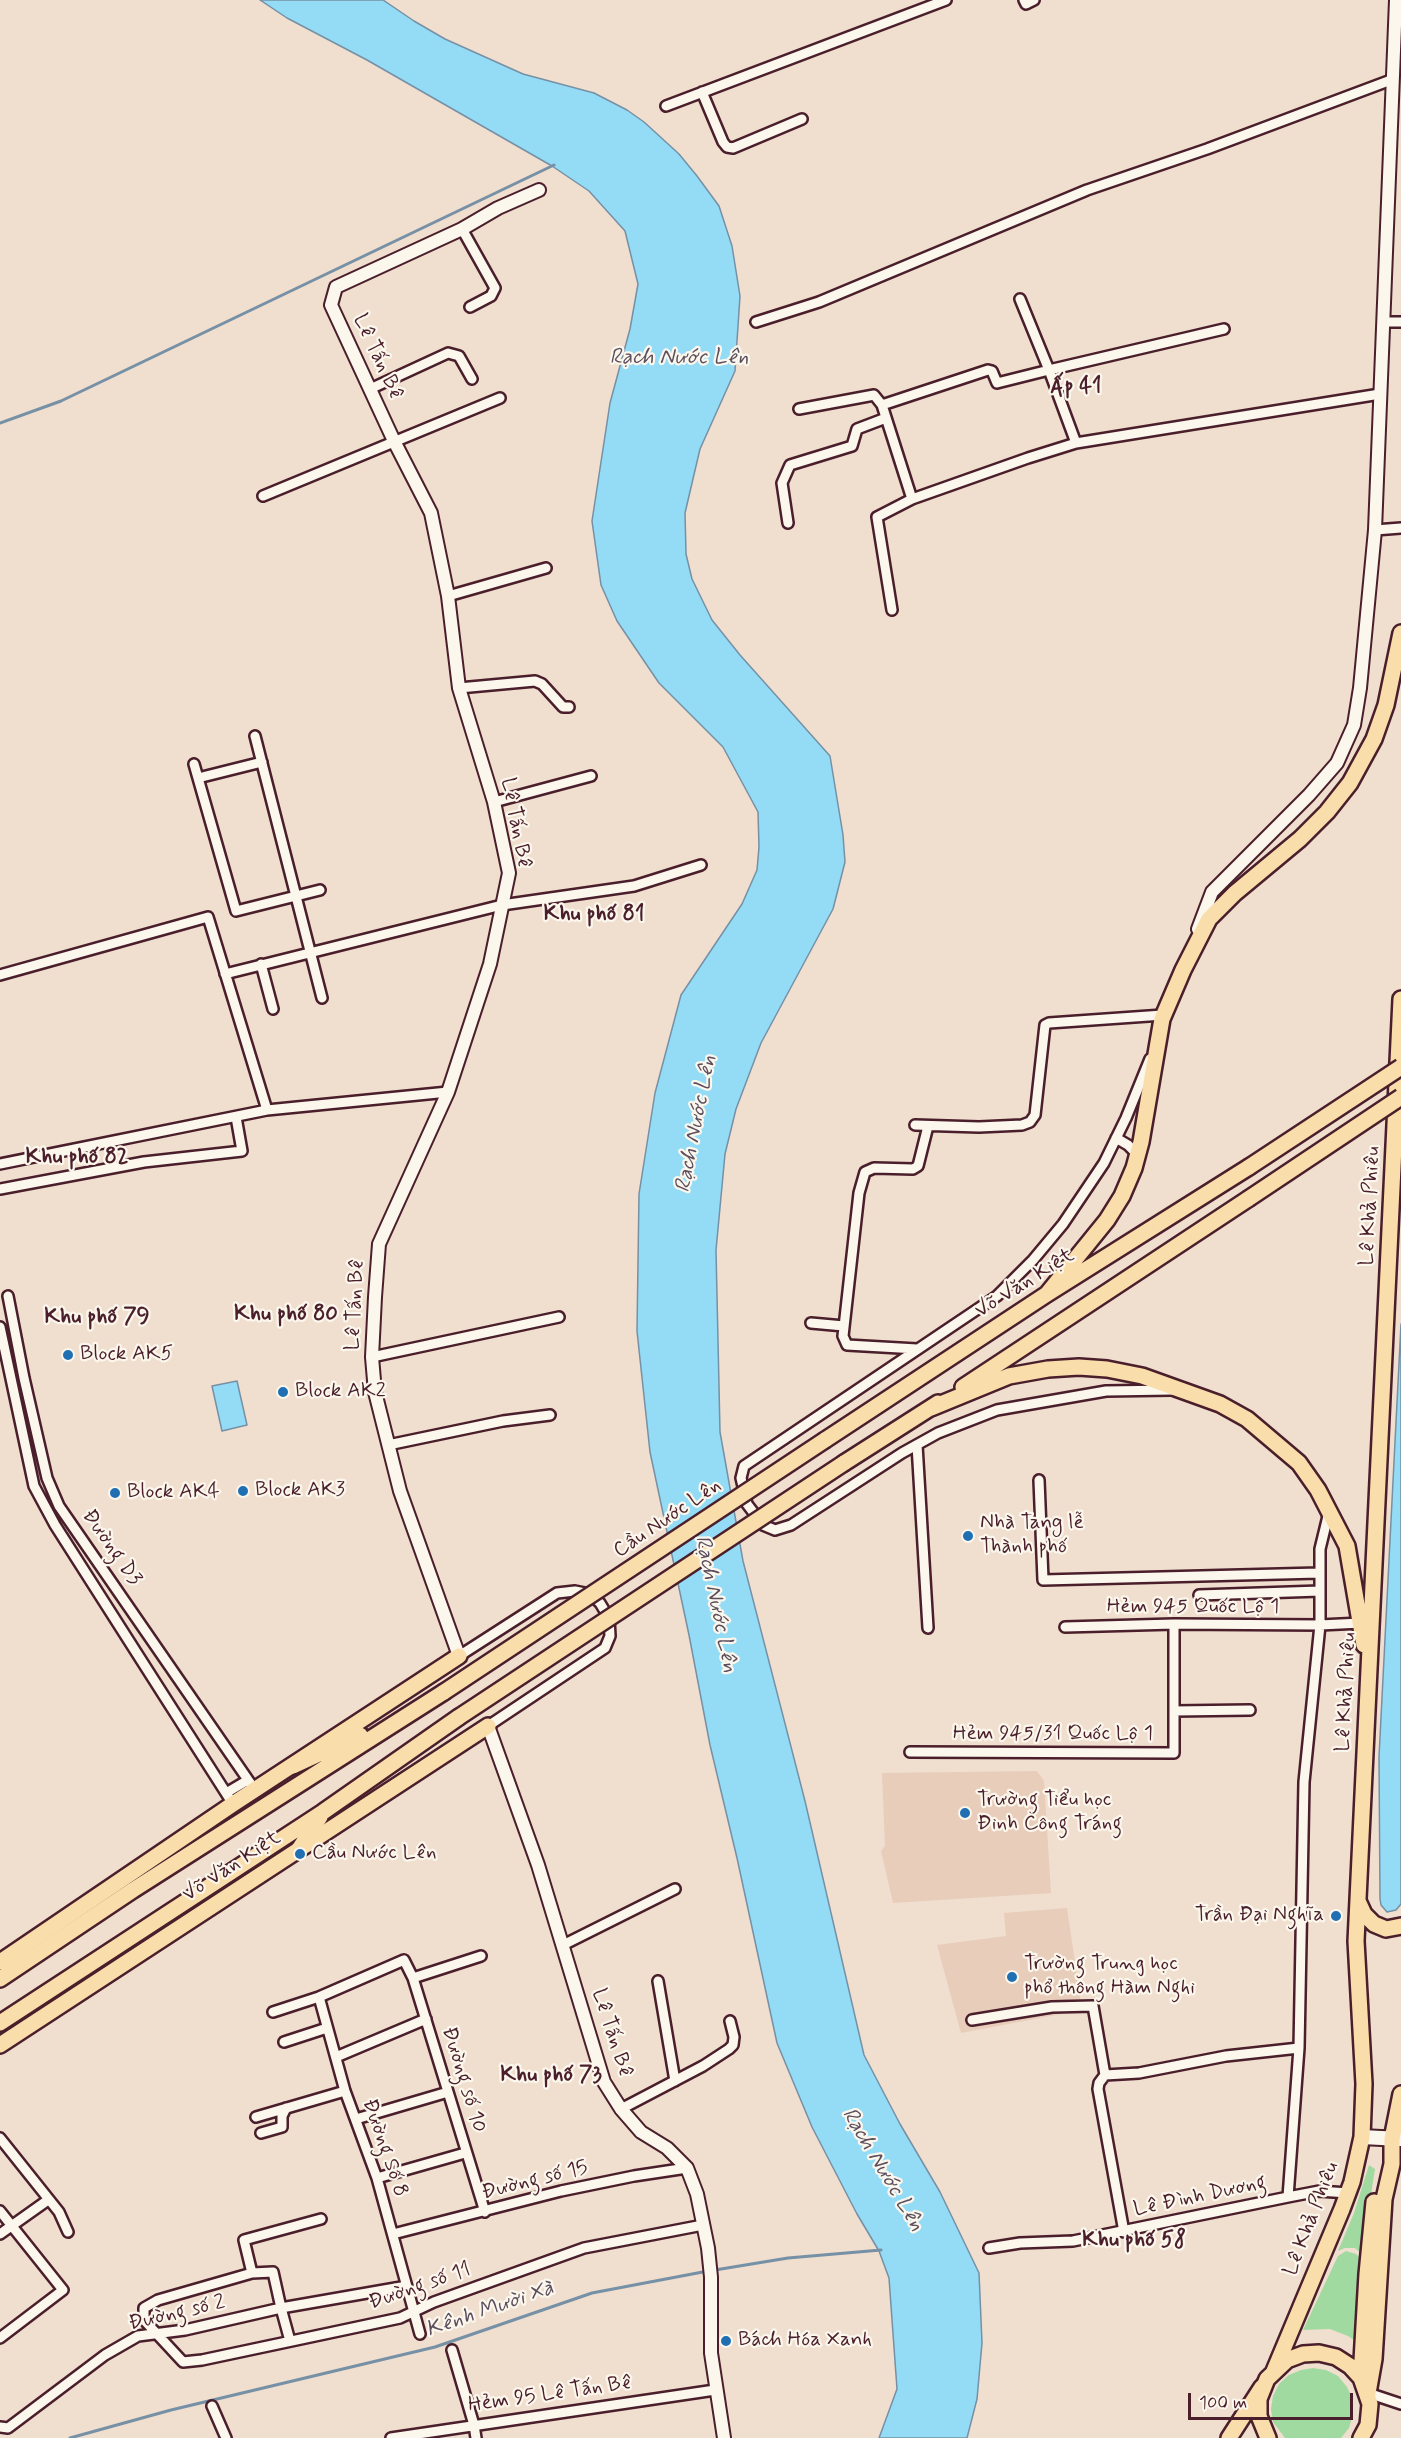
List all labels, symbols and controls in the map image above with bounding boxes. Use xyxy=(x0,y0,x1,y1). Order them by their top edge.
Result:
street label: Lê Tấn Bê xyxy=(346,310,408,404)
water label: Rạch Nước Lên xyxy=(609,345,749,371)
district label: Ấp 41 xyxy=(1050,374,1102,400)
street label: Lê Tấn Bê xyxy=(494,776,536,870)
district label: Khu phố 81 xyxy=(544,902,644,928)
water label: Rạch Nước Lên xyxy=(671,1053,723,1195)
district label: Khu phố 82 xyxy=(26,1145,128,1171)
street label: Lê Khả Phiêu xyxy=(1355,1146,1387,1266)
street label: Võ Văn Kiệt xyxy=(971,1244,1079,1324)
street label: Lê Tấn Bê xyxy=(341,1259,371,1351)
district label: Khu phố 80 xyxy=(234,1302,338,1328)
district label: Khu phố 79 xyxy=(44,1305,150,1331)
place label: Block AK5 xyxy=(80,1342,173,1368)
marker: Block AK5 xyxy=(61,1348,75,1362)
place label: Block AK2 xyxy=(295,1379,386,1405)
marker: Block AK2 xyxy=(276,1385,290,1399)
street label: Cầu Nước Lên xyxy=(609,1474,727,1564)
place label: Block AK3 xyxy=(255,1478,345,1504)
place label: Block AK4 xyxy=(127,1480,220,1506)
marker: Block AK3 xyxy=(236,1484,250,1498)
marker: Block AK4 xyxy=(108,1486,122,1500)
street label: Đường D3 xyxy=(76,1505,146,1591)
place label: Nhà Tang lễ Thành phố xyxy=(980,1511,1084,1561)
marker: Nhà Tang lễ Thành phố xyxy=(961,1529,975,1543)
water label: Rạch Nước Lên xyxy=(688,1533,742,1675)
street label: Hẻm 945 Quốc Lộ 1 xyxy=(1107,1595,1279,1621)
street label: Lê Khả Phiêu xyxy=(1331,1632,1363,1752)
street label: Hẻm 945/31 Quốc Lộ 1 xyxy=(953,1722,1153,1748)
place label: Trường Tiểu học Đinh Công Tráng xyxy=(977,1788,1122,1838)
marker: Trường Tiểu học Đinh Công Tráng xyxy=(958,1806,972,1820)
street label: Võ Văn Kiệt xyxy=(178,1826,286,1908)
place label: Cầu Nước Lên xyxy=(312,1841,437,1867)
marker: Cầu Nước Lên xyxy=(293,1847,307,1861)
place label: Trần Đại Nghĩa xyxy=(1195,1903,1324,1929)
marker: Trần Đại Nghĩa xyxy=(1329,1909,1343,1923)
place label: Trường Trung học phổ thông Hàm Nghi xyxy=(1024,1952,1195,2002)
marker: Trường Trung học phổ thông Hàm Nghi xyxy=(1005,1970,1019,1984)
street label: Lê Tấn Bê xyxy=(585,1986,637,2080)
street label: Đường số 10 xyxy=(435,2024,491,2136)
district label: Khu phố 73 xyxy=(500,2063,602,2089)
street label: Đường Số 8 xyxy=(355,2096,413,2200)
water label: Rạch Nước Lên xyxy=(835,2104,929,2236)
street label: Đường số 15 xyxy=(479,2156,591,2206)
street label: Lê Khả Phiêu xyxy=(1279,2159,1345,2279)
street label: Lê Đình Dương xyxy=(1132,2171,1268,2223)
district label: Khu phố 58 xyxy=(1082,2228,1186,2254)
street label: Đường số 11 xyxy=(366,2258,474,2316)
water label: Kênh Mười Xà xyxy=(423,2276,557,2344)
street label: Đường số 2 xyxy=(126,2291,228,2337)
place label: Bách Hóa Xanh xyxy=(738,2328,872,2354)
marker: Bách Hóa Xanh xyxy=(719,2334,733,2348)
street label: Hẻm 95 Lê Tấn Bê xyxy=(467,2371,633,2419)
scale bar xyxy=(1191,2381,1356,2419)
text: 100 m xyxy=(1199,2391,1247,2415)

